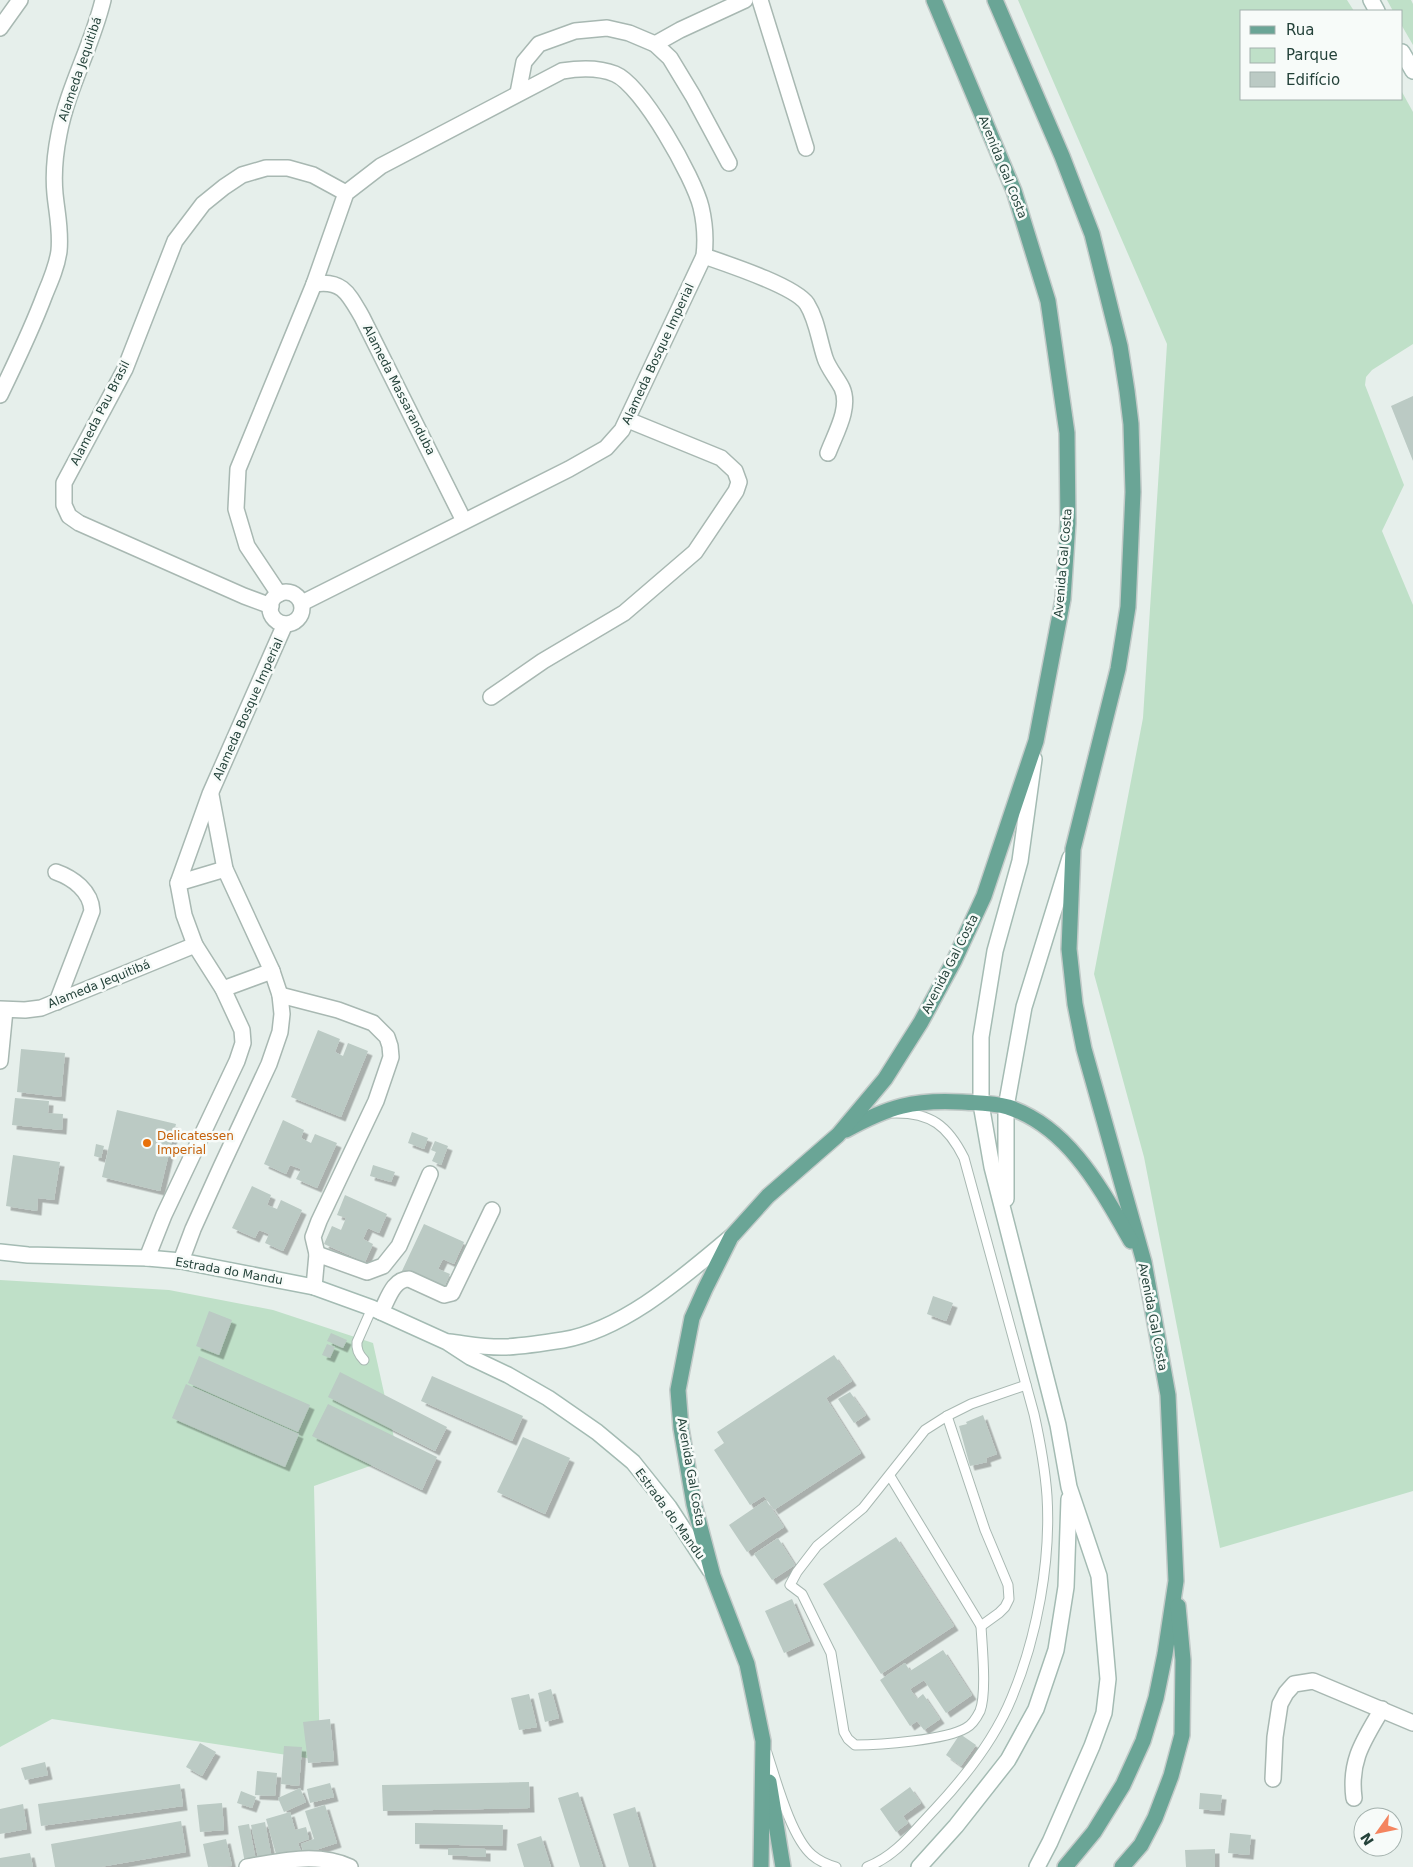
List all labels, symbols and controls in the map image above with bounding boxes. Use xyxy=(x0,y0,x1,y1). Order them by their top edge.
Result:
legend xyxy=(1240,10,1403,100)
street label: Alameda Jequitibá xyxy=(56,15,104,123)
text: Rua xyxy=(1286,21,1314,39)
text: Parque xyxy=(1286,46,1338,64)
text: Edifício xyxy=(1286,71,1340,89)
street label: Avenida Gal Costa xyxy=(976,114,1030,220)
street label: Alameda Bosque Imperial xyxy=(619,281,697,427)
street label: Alameda Massaranduba xyxy=(360,322,438,458)
street label: Alameda Pau Brasil xyxy=(68,358,132,468)
street label: Avenida Gal Costa xyxy=(1051,508,1075,618)
street label: Alameda Bosque Imperial xyxy=(210,636,286,782)
street label: Avenida Gal Costa xyxy=(919,912,981,1016)
street label: Alameda Jequitibá xyxy=(46,957,152,1011)
place label: Delicatessen Imperial xyxy=(157,1129,234,1157)
marker: Delicatessen Imperial xyxy=(141,1137,153,1149)
street label: Estrada do Mandu xyxy=(174,1255,284,1287)
street label: Avenida Gal Costa xyxy=(1136,1262,1170,1372)
street label: Avenida Gal Costa xyxy=(675,1417,707,1527)
street label: Estrada do Mandu xyxy=(632,1466,708,1562)
north arrow xyxy=(1353,1807,1403,1857)
text: N xyxy=(1357,1830,1377,1848)

